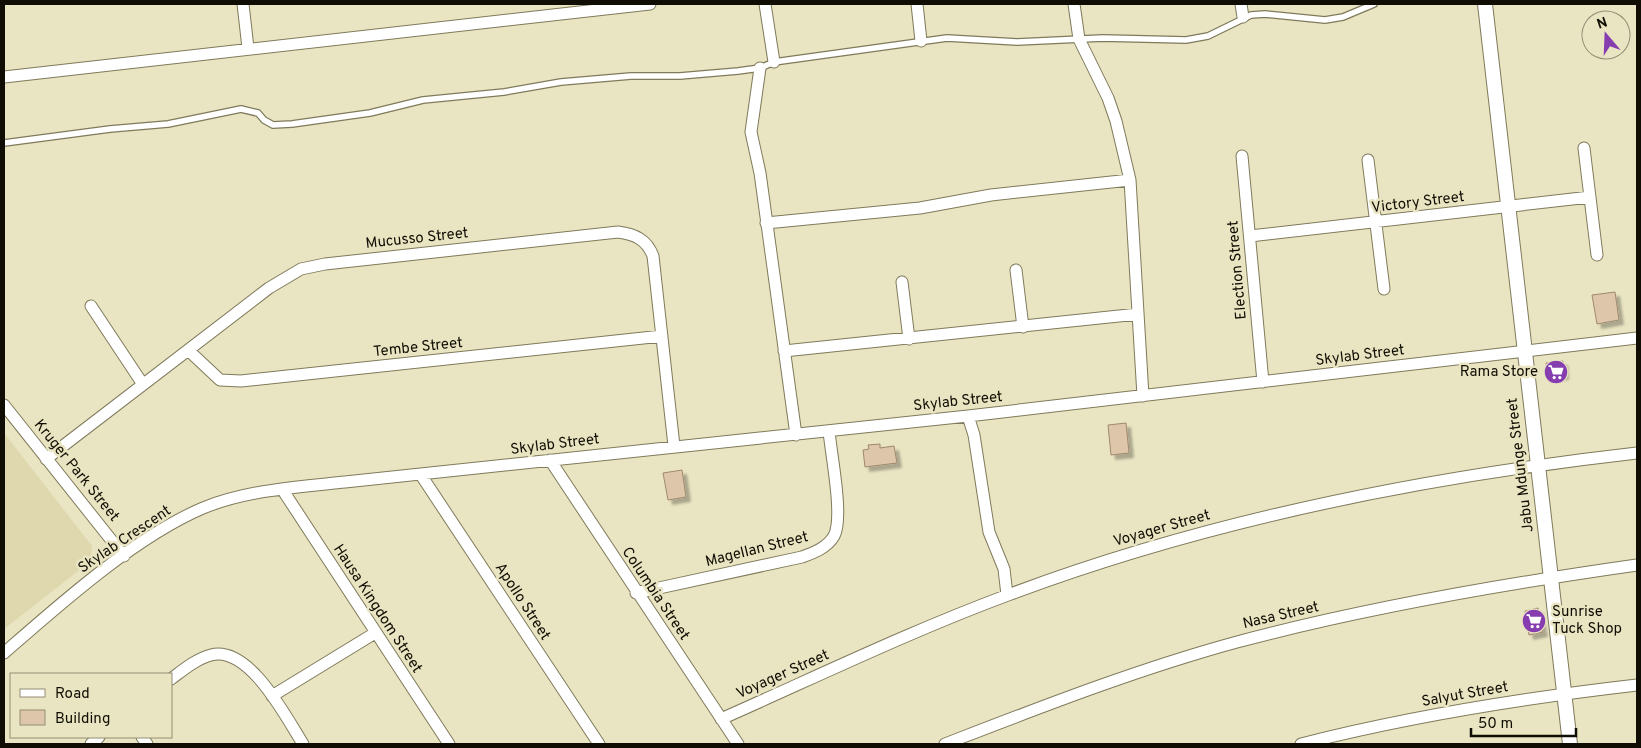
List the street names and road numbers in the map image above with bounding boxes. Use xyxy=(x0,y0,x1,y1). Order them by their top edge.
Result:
street label: Victory Street xyxy=(1370,188,1466,218)
street label: Election Street xyxy=(1224,220,1252,320)
street label: Mucusso Street xyxy=(365,224,469,254)
street label: Tembe Street xyxy=(372,334,464,362)
street label: Skylab Street xyxy=(1314,341,1406,371)
street label: Skylab Street xyxy=(912,388,1004,416)
street label: Jabu Mdunge Street xyxy=(1503,397,1539,533)
street label: Kruger Park Street xyxy=(29,416,123,526)
street label: Skylab Street xyxy=(509,430,601,460)
street label: Skylab Crescent xyxy=(75,502,175,578)
street label: Voyager Street xyxy=(1111,506,1213,552)
street label: Magellan Street xyxy=(704,528,810,572)
street label: Hausa Kingdom Street xyxy=(328,541,426,677)
street label: Columbia Street xyxy=(617,544,693,644)
street label: Apollo Street xyxy=(490,560,554,644)
street label: Nasa Street xyxy=(1241,598,1321,634)
street label: Voyager Street xyxy=(734,646,832,704)
street label: Salyut Street xyxy=(1420,678,1510,712)

